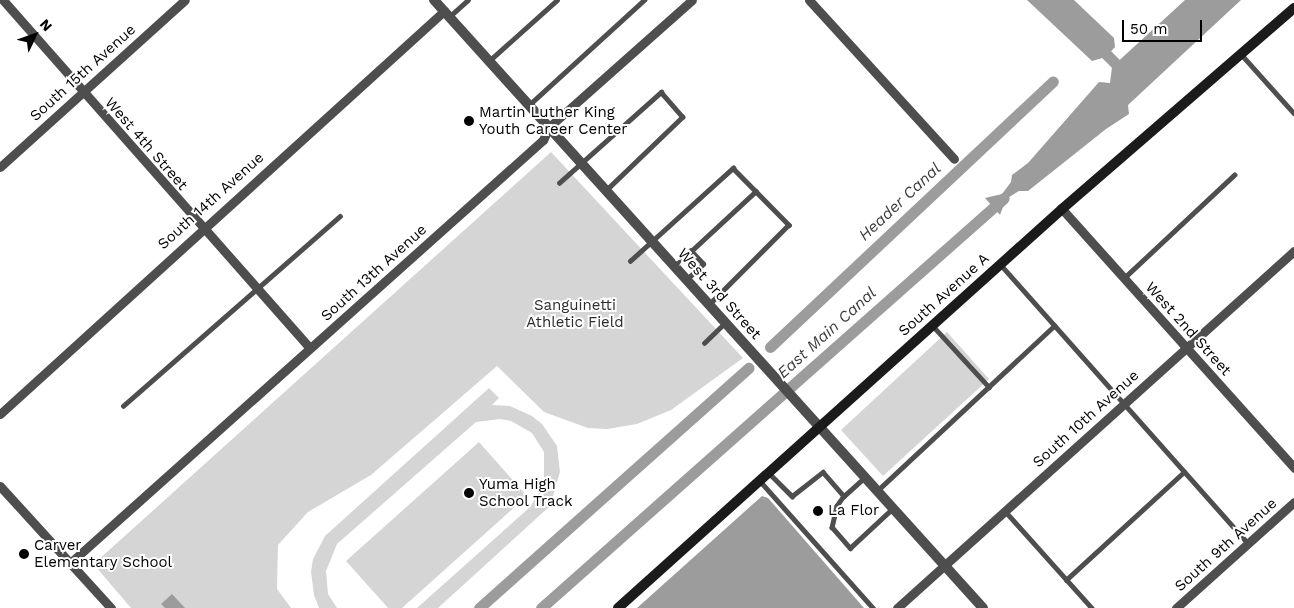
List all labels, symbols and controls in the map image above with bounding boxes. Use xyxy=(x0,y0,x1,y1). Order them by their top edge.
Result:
north arrow xyxy=(10,10,60,60)
scale bar xyxy=(1124,10,1204,42)
text: N xyxy=(37,16,56,34)
text: 50 m xyxy=(1130,20,1167,38)
street label: South 15th Avenue xyxy=(26,21,140,125)
street label: West 4th Street xyxy=(101,94,191,194)
place label: Martin Luther King Youth Career Center xyxy=(479,103,628,138)
marker: Martin Luther King Youth Career Center xyxy=(463,115,475,127)
street label: South 14th Avenue xyxy=(154,148,268,254)
water label: Header Canal xyxy=(855,159,945,245)
street label: South 13th Avenue xyxy=(317,221,431,325)
street label: West 3rd Street xyxy=(673,245,765,343)
street label: South Avenue A xyxy=(895,249,993,341)
street label: West 2nd Street xyxy=(1141,279,1235,379)
water label: East Main Canal xyxy=(774,284,880,382)
park label: Sanguinetti Athletic Field xyxy=(526,296,624,331)
street label: South 10th Avenue xyxy=(1029,366,1143,472)
place label: Yuma High School Track xyxy=(479,475,573,510)
marker: Yuma High School Track xyxy=(463,487,475,499)
street label: South 9th Avenue xyxy=(1171,494,1281,596)
place label: La Flor xyxy=(828,502,879,520)
marker: La Flor xyxy=(812,505,824,517)
place label: Carver Elementary School xyxy=(34,536,173,571)
marker: Carver Elementary School xyxy=(18,548,30,560)

